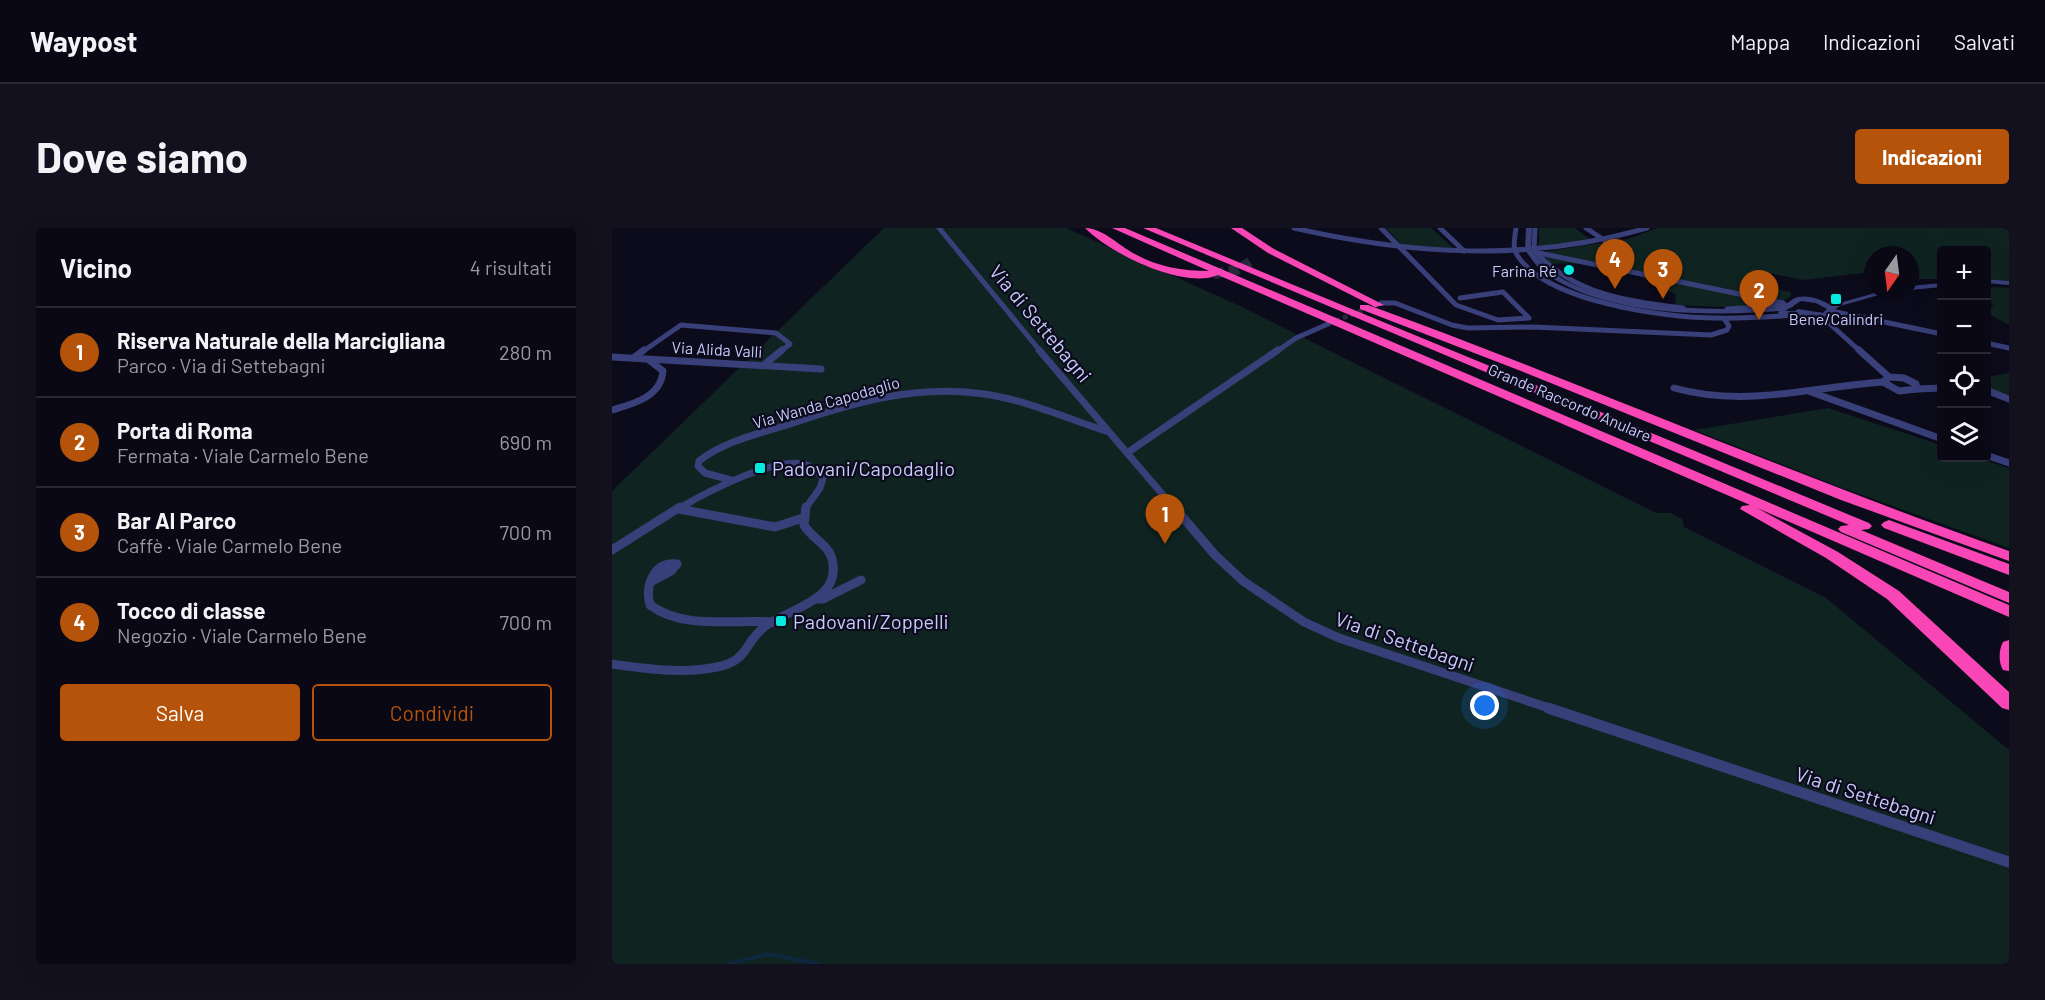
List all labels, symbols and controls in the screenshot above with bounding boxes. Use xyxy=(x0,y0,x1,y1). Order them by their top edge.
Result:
text: Waypost xyxy=(30,24,137,58)
text: Mappa xyxy=(1730,29,1790,54)
text: Indicazioni xyxy=(1823,29,1921,54)
text: Salvati xyxy=(1954,29,2015,54)
button: Indicazioni xyxy=(1855,129,2009,184)
text: Dove siamo xyxy=(36,131,248,181)
pin: 4 xyxy=(1596,239,1634,289)
north arrow xyxy=(1865,246,1919,300)
map controls xyxy=(1937,246,1991,462)
button: + xyxy=(1937,246,1991,300)
pin: 3 xyxy=(1644,250,1682,299)
text: Vicino xyxy=(60,252,132,283)
text: 4 risultati xyxy=(470,255,552,279)
street label: Via di Settebagni xyxy=(985,259,1097,387)
place label: Farina Ré xyxy=(1492,261,1557,280)
marker: Farina Ré xyxy=(1562,263,1576,277)
pin: 2 xyxy=(1740,270,1778,320)
marker: Bene/Calindri xyxy=(1829,292,1843,306)
button: − xyxy=(1937,300,1991,354)
place label: Bene/Calindri xyxy=(1789,309,1883,328)
text: Riserva Naturale della Marcigliana xyxy=(117,327,445,353)
street label: Via Alida Valli xyxy=(671,337,763,361)
text: 1 xyxy=(76,340,83,364)
text: 280 m xyxy=(499,340,552,364)
text: Parco · Via di Settebagni xyxy=(117,353,326,377)
button: locate xyxy=(1937,354,1991,408)
street label: Grande Raccordo Anulare xyxy=(1486,359,1654,445)
street label: Via Wanda Capodaglio xyxy=(750,372,902,432)
button: layers xyxy=(1937,408,1991,462)
text: Porta di Roma xyxy=(117,417,253,443)
text: 2 xyxy=(74,430,85,454)
text: 690 m xyxy=(499,430,552,454)
text: Fermata · Viale Carmelo Bene xyxy=(117,443,369,467)
place label: Padovani/Capodaglio xyxy=(772,456,955,480)
marker: Padovani/Capodaglio xyxy=(753,461,767,475)
pin: 1 xyxy=(1146,494,1184,544)
text: Bar Al Parco xyxy=(117,507,236,533)
text: 3 xyxy=(74,520,85,544)
text: 700 m xyxy=(499,520,552,544)
text: Caffè · Viale Carmelo Bene xyxy=(117,533,342,557)
text: Tocco di classe xyxy=(117,597,266,623)
street label: Via di Settebagni xyxy=(1332,606,1478,676)
place label: Padovani/Zoppelli xyxy=(793,609,949,633)
text: 4 xyxy=(73,610,86,634)
text: 700 m xyxy=(499,610,552,634)
marker: Padovani/Zoppelli xyxy=(774,614,788,628)
text: Negozio · Viale Carmelo Bene xyxy=(117,623,367,647)
button: Salva xyxy=(60,684,300,741)
button: Condividi xyxy=(312,684,552,741)
your location xyxy=(1470,691,1499,720)
street label: Via di Settebagni xyxy=(1793,761,1939,829)

